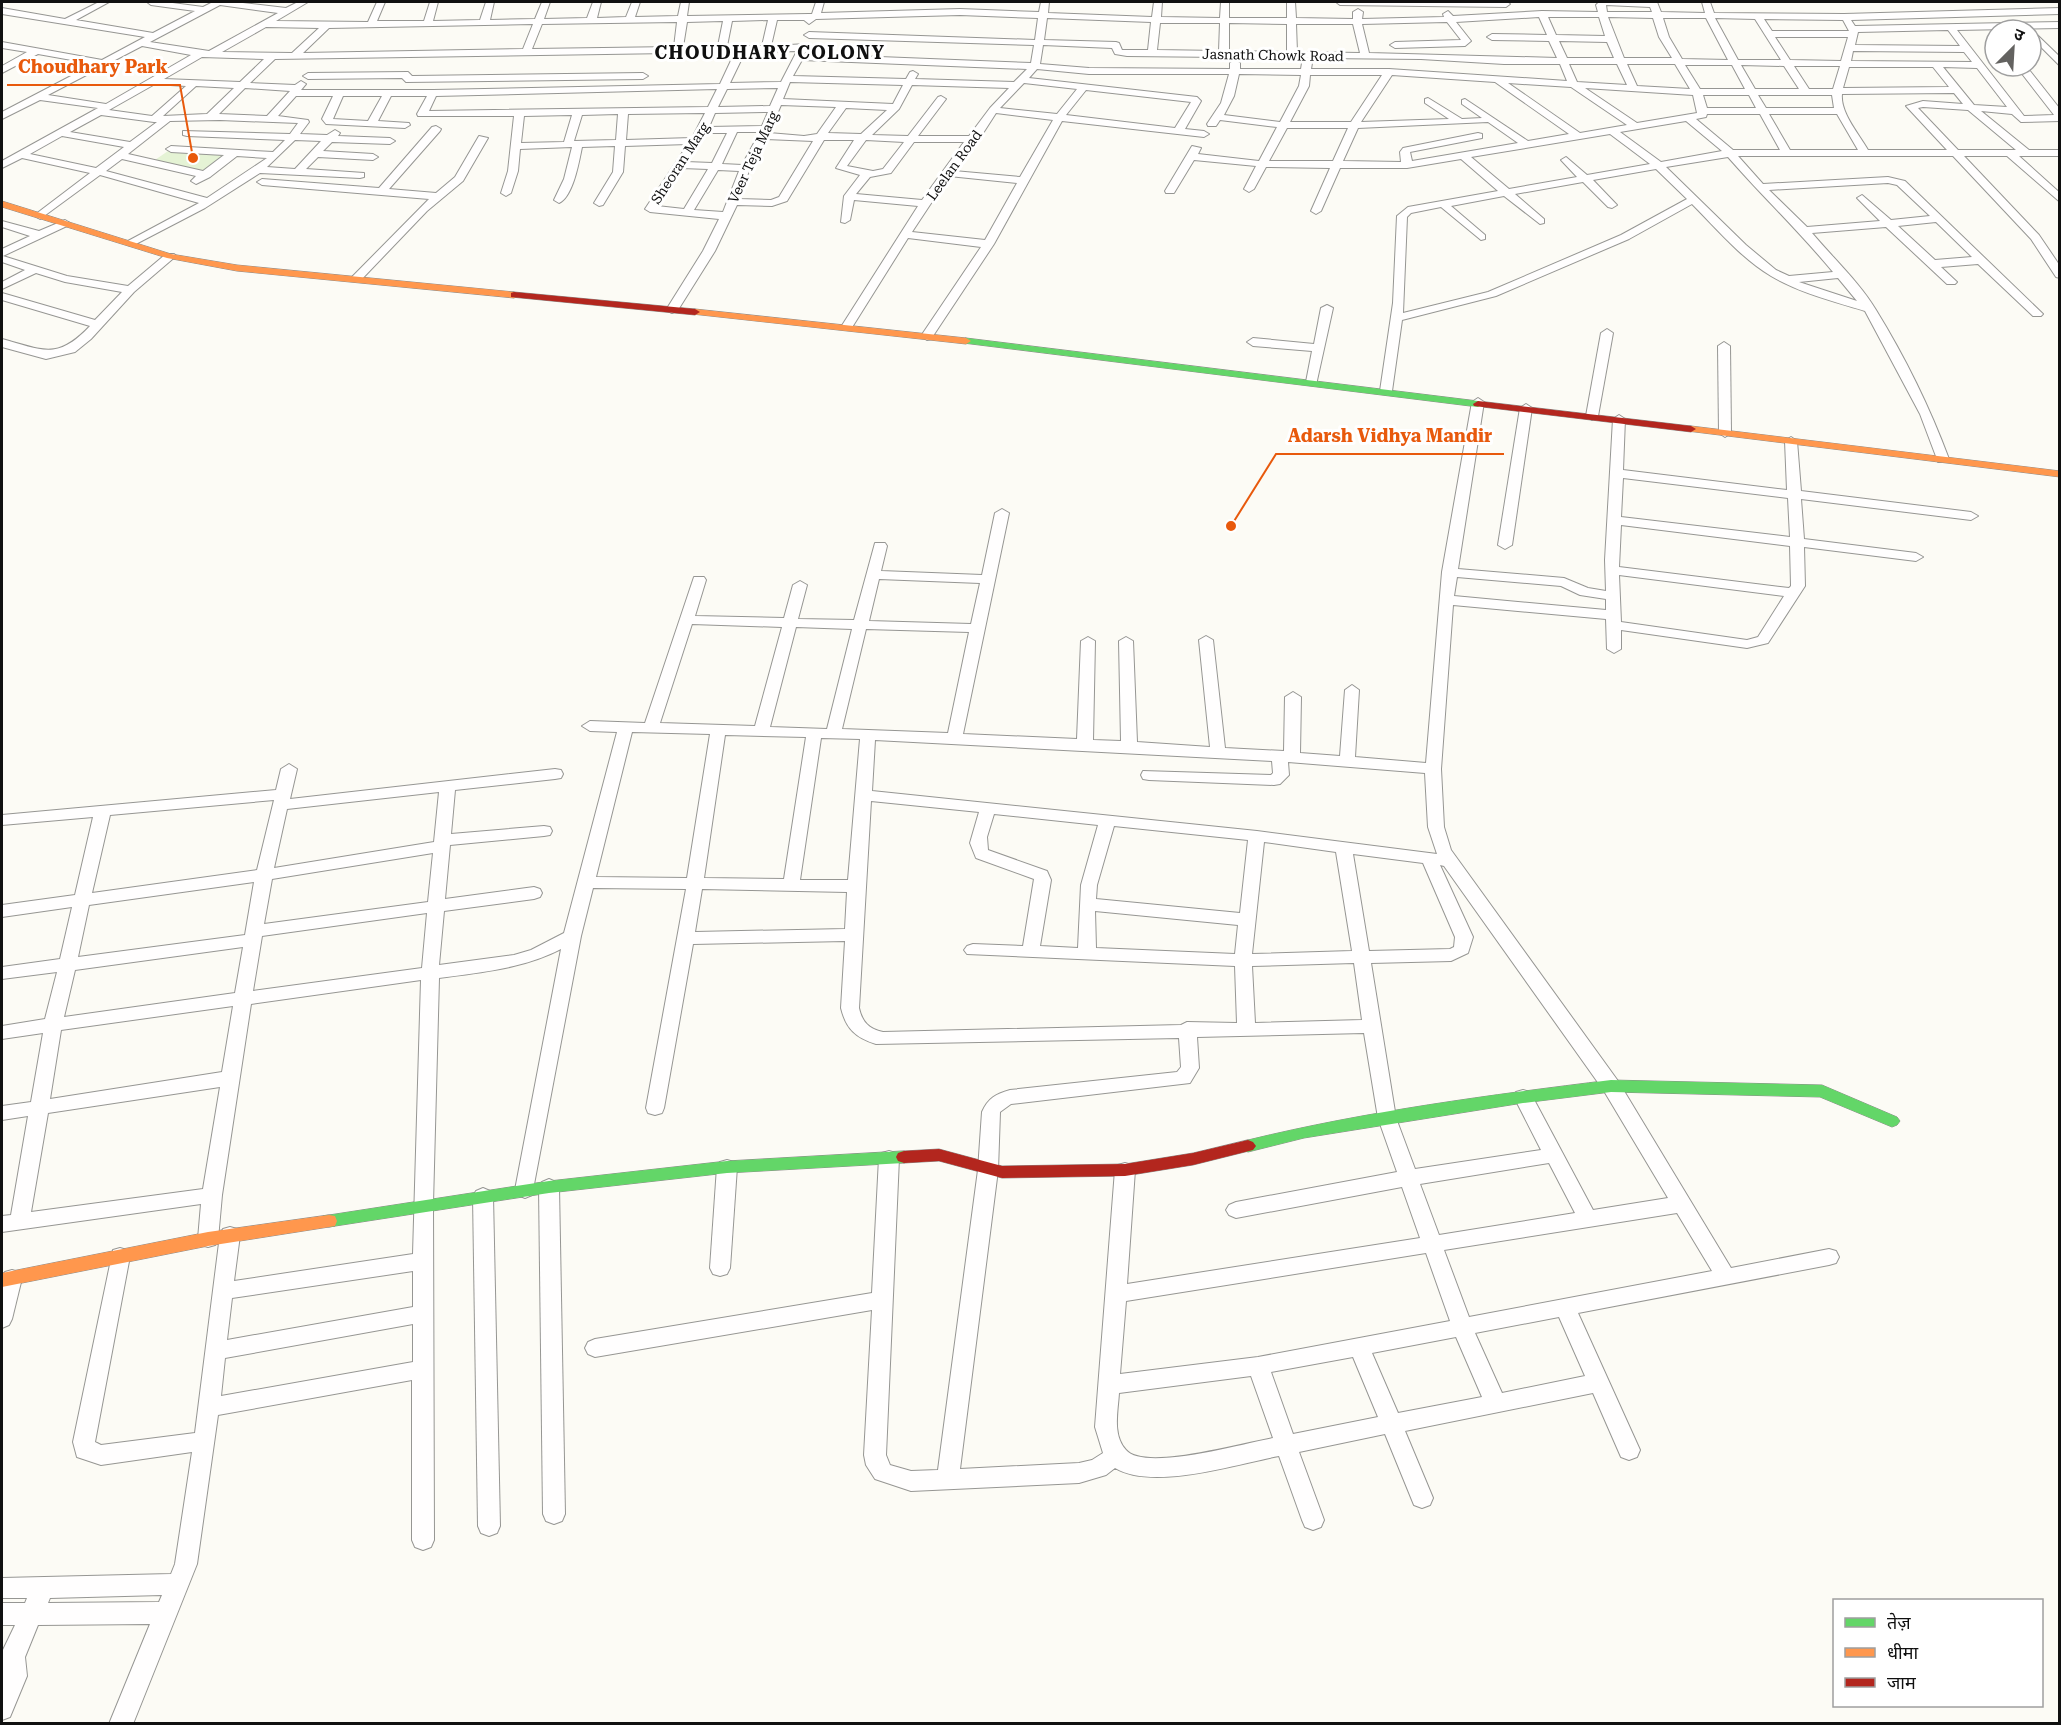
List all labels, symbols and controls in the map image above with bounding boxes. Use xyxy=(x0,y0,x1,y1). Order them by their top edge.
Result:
north arrow xyxy=(1983,18,2043,78)
text: उ xyxy=(2011,24,2028,46)
district label: CHOUDHARY COLONY xyxy=(654,42,886,63)
street label: Jasnath Chowk Road xyxy=(1202,46,1344,64)
callout: Choudhary Park xyxy=(7,49,180,85)
text: Choudhary Park xyxy=(18,56,168,77)
street label: Veer Teja Marg xyxy=(725,109,781,205)
street label: Sheoran Marg xyxy=(648,119,712,207)
street label: Leelan Road xyxy=(923,127,985,203)
callout: Adarsh Vidhya Mandir xyxy=(1276,418,1504,454)
text: Adarsh Vidhya Mandir xyxy=(1288,425,1492,446)
legend xyxy=(1833,1599,2043,1707)
text: तेज़ xyxy=(1887,1612,1911,1633)
text: धीमा xyxy=(1887,1642,1918,1663)
text: जाम xyxy=(1887,1672,1917,1693)

